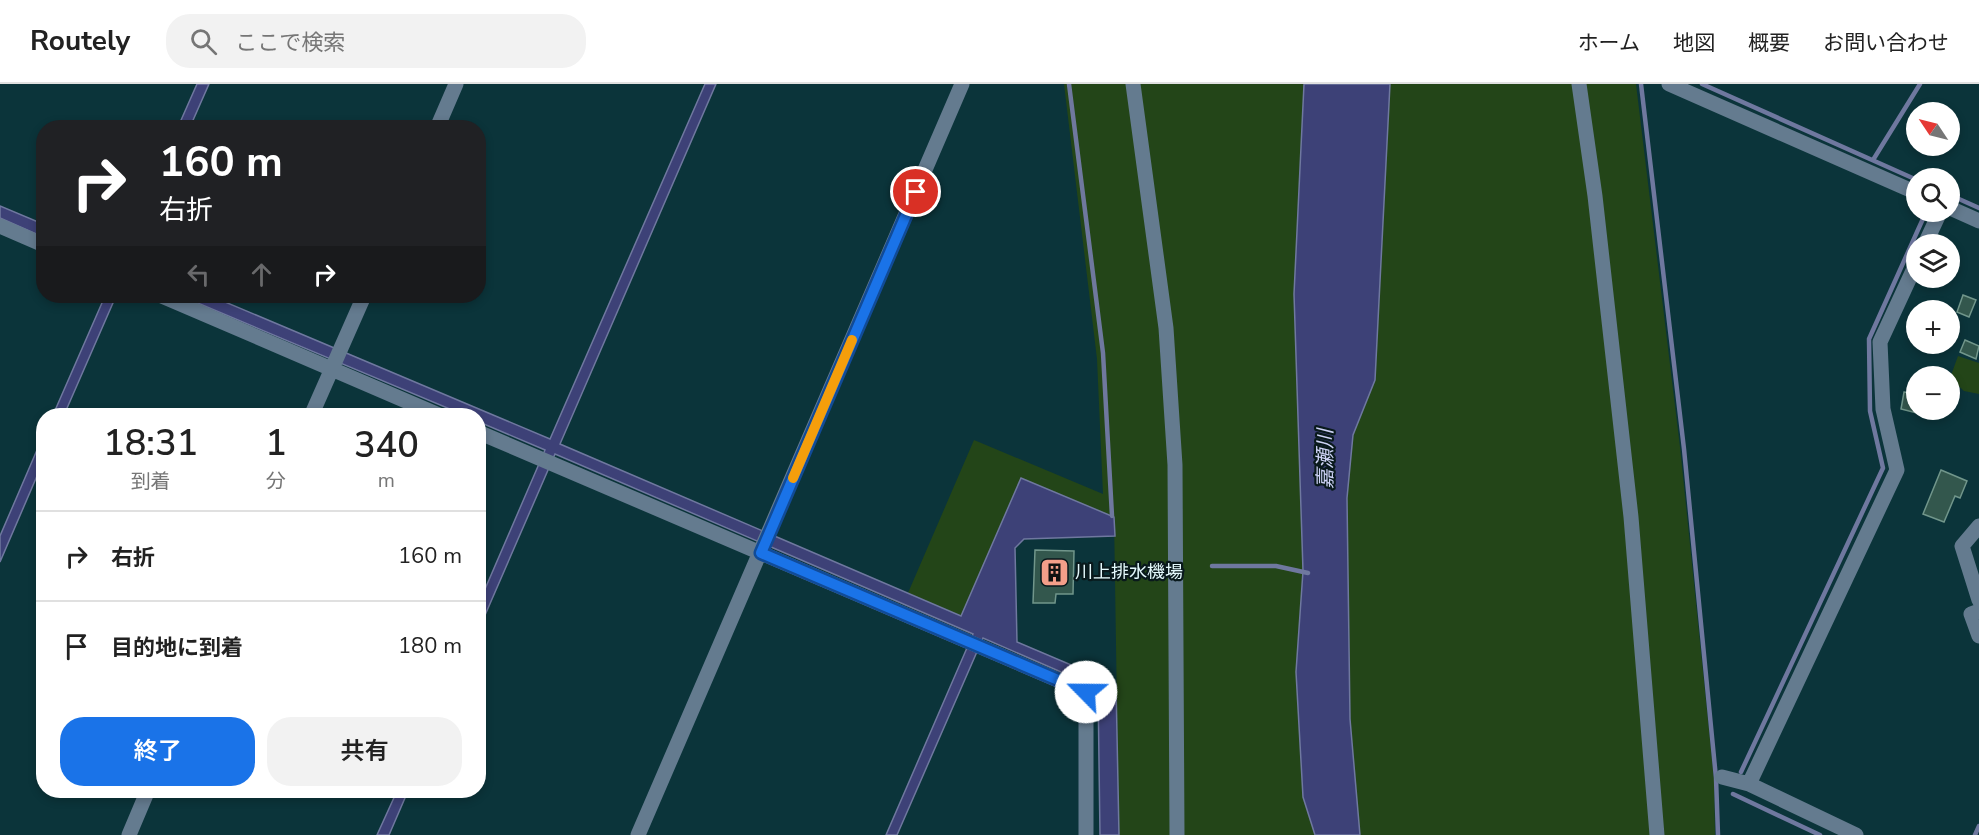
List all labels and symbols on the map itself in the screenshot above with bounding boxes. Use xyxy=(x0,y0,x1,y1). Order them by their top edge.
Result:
north arrow xyxy=(1906,102,1960,156)
pin xyxy=(890,166,941,217)
water label: 嘉瀬川 xyxy=(1312,427,1339,489)
building icon: 川上排水機場 xyxy=(1038,556,1070,588)
place label: 川上排水機場 xyxy=(1075,560,1183,584)
position arrow xyxy=(1054,660,1118,724)

